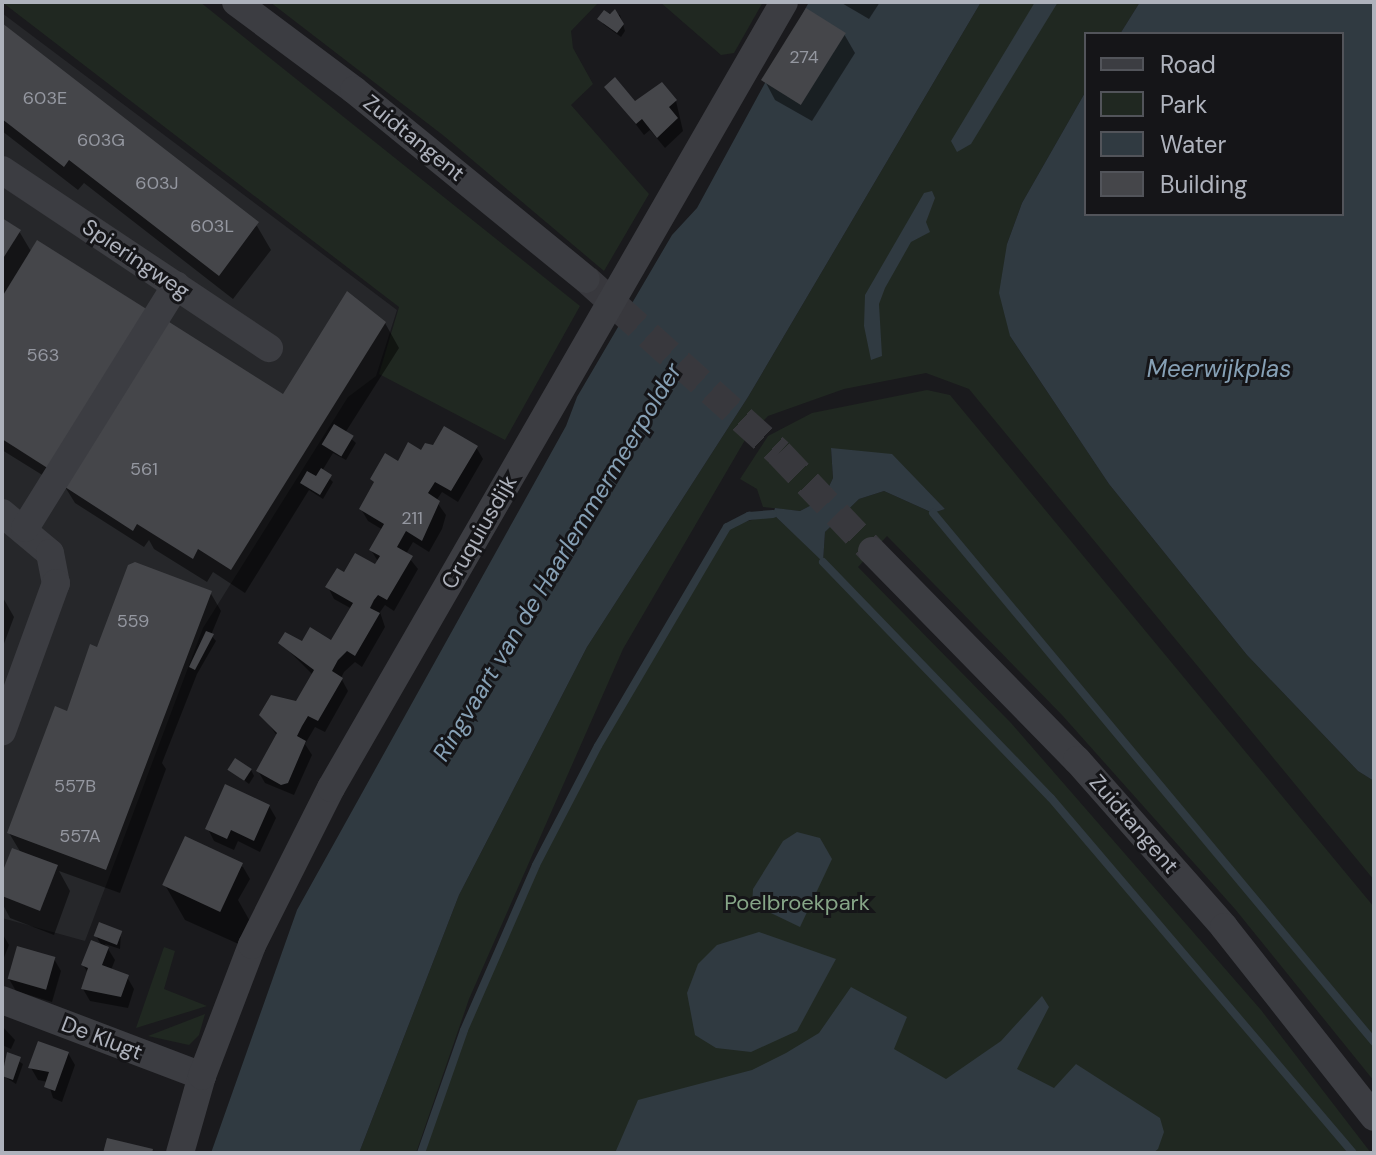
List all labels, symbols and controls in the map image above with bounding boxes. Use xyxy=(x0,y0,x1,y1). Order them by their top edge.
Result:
legend xyxy=(1084,32,1344,216)
house number: 274 xyxy=(789,46,819,68)
text: Road xyxy=(1160,49,1216,80)
house number: 603E xyxy=(23,87,67,109)
street label: Zuidtangent xyxy=(358,89,470,187)
text: Park xyxy=(1160,89,1207,120)
house number: 603G xyxy=(77,129,125,151)
text: Water xyxy=(1160,129,1226,160)
text: Building xyxy=(1160,169,1247,200)
house number: 603J xyxy=(135,172,179,194)
street label: Spieringweg xyxy=(77,213,195,305)
house number: 603L xyxy=(190,215,234,237)
house number: 563 xyxy=(27,344,59,366)
water label: Meerwijkplas xyxy=(1147,355,1291,383)
water label: Ringvaart van de Haarlemmermeerpolder xyxy=(426,358,688,766)
house number: 561 xyxy=(130,458,158,480)
street label: Cruquiusdijk xyxy=(436,470,522,594)
house number: 211 xyxy=(401,507,423,529)
house number: 559 xyxy=(117,610,149,632)
street label: Zuidtangent xyxy=(1084,769,1184,879)
house number: 557B xyxy=(54,775,96,797)
house number: 557A xyxy=(59,825,101,847)
park label: Poelbroekpark xyxy=(724,890,870,916)
street label: De Klugt xyxy=(58,1010,146,1066)

